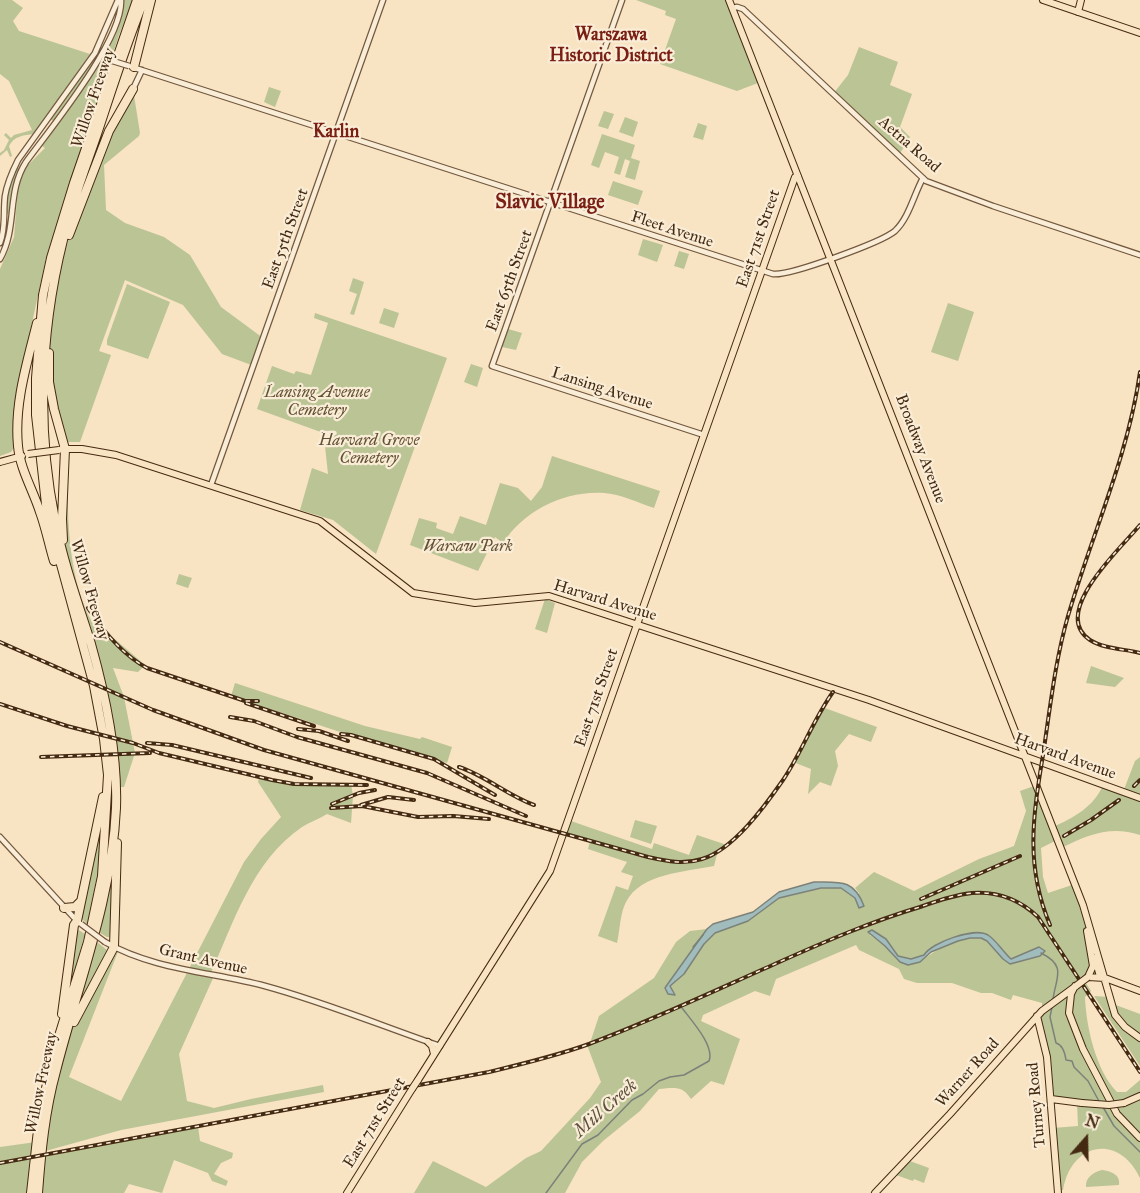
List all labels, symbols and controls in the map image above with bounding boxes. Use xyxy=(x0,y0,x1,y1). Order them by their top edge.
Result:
district label: Warszawa Historic District xyxy=(549,25,673,68)
street label: Willow Freeway xyxy=(68,46,120,150)
street label: Aetna Road xyxy=(874,113,944,177)
district label: Karlin xyxy=(313,122,359,144)
street label: East 55th Street xyxy=(259,186,313,292)
street label: East 71st Street xyxy=(733,187,785,291)
district label: Slavic Village xyxy=(495,191,605,215)
street label: Fleet Avenue xyxy=(629,208,715,252)
street label: East 65th Street xyxy=(483,228,537,334)
street label: Lansing Avenue xyxy=(549,364,655,414)
park label: Lansing Avenue Cemetery xyxy=(264,383,370,421)
street label: Broadway Avenue xyxy=(890,392,950,506)
park label: Harvard Grove Cemetery xyxy=(319,431,419,469)
street label: Willow Freeway xyxy=(65,537,113,643)
park label: Warsaw Park xyxy=(423,537,513,557)
street label: Harvard Avenue xyxy=(551,576,659,626)
street label: East 71st Street xyxy=(571,646,623,750)
street label: Harvard Avenue xyxy=(1012,730,1118,784)
street label: Grant Avenue xyxy=(157,941,249,979)
street label: Willow Freeway xyxy=(22,1030,62,1136)
street label: Warner Road xyxy=(932,1035,1004,1111)
street label: Turney Road xyxy=(1024,1062,1050,1148)
street label: East 71st Street xyxy=(340,1074,410,1172)
water label: Mill Creek xyxy=(570,1076,642,1142)
north arrow xyxy=(1056,1109,1116,1169)
text: N xyxy=(1083,1110,1102,1133)

